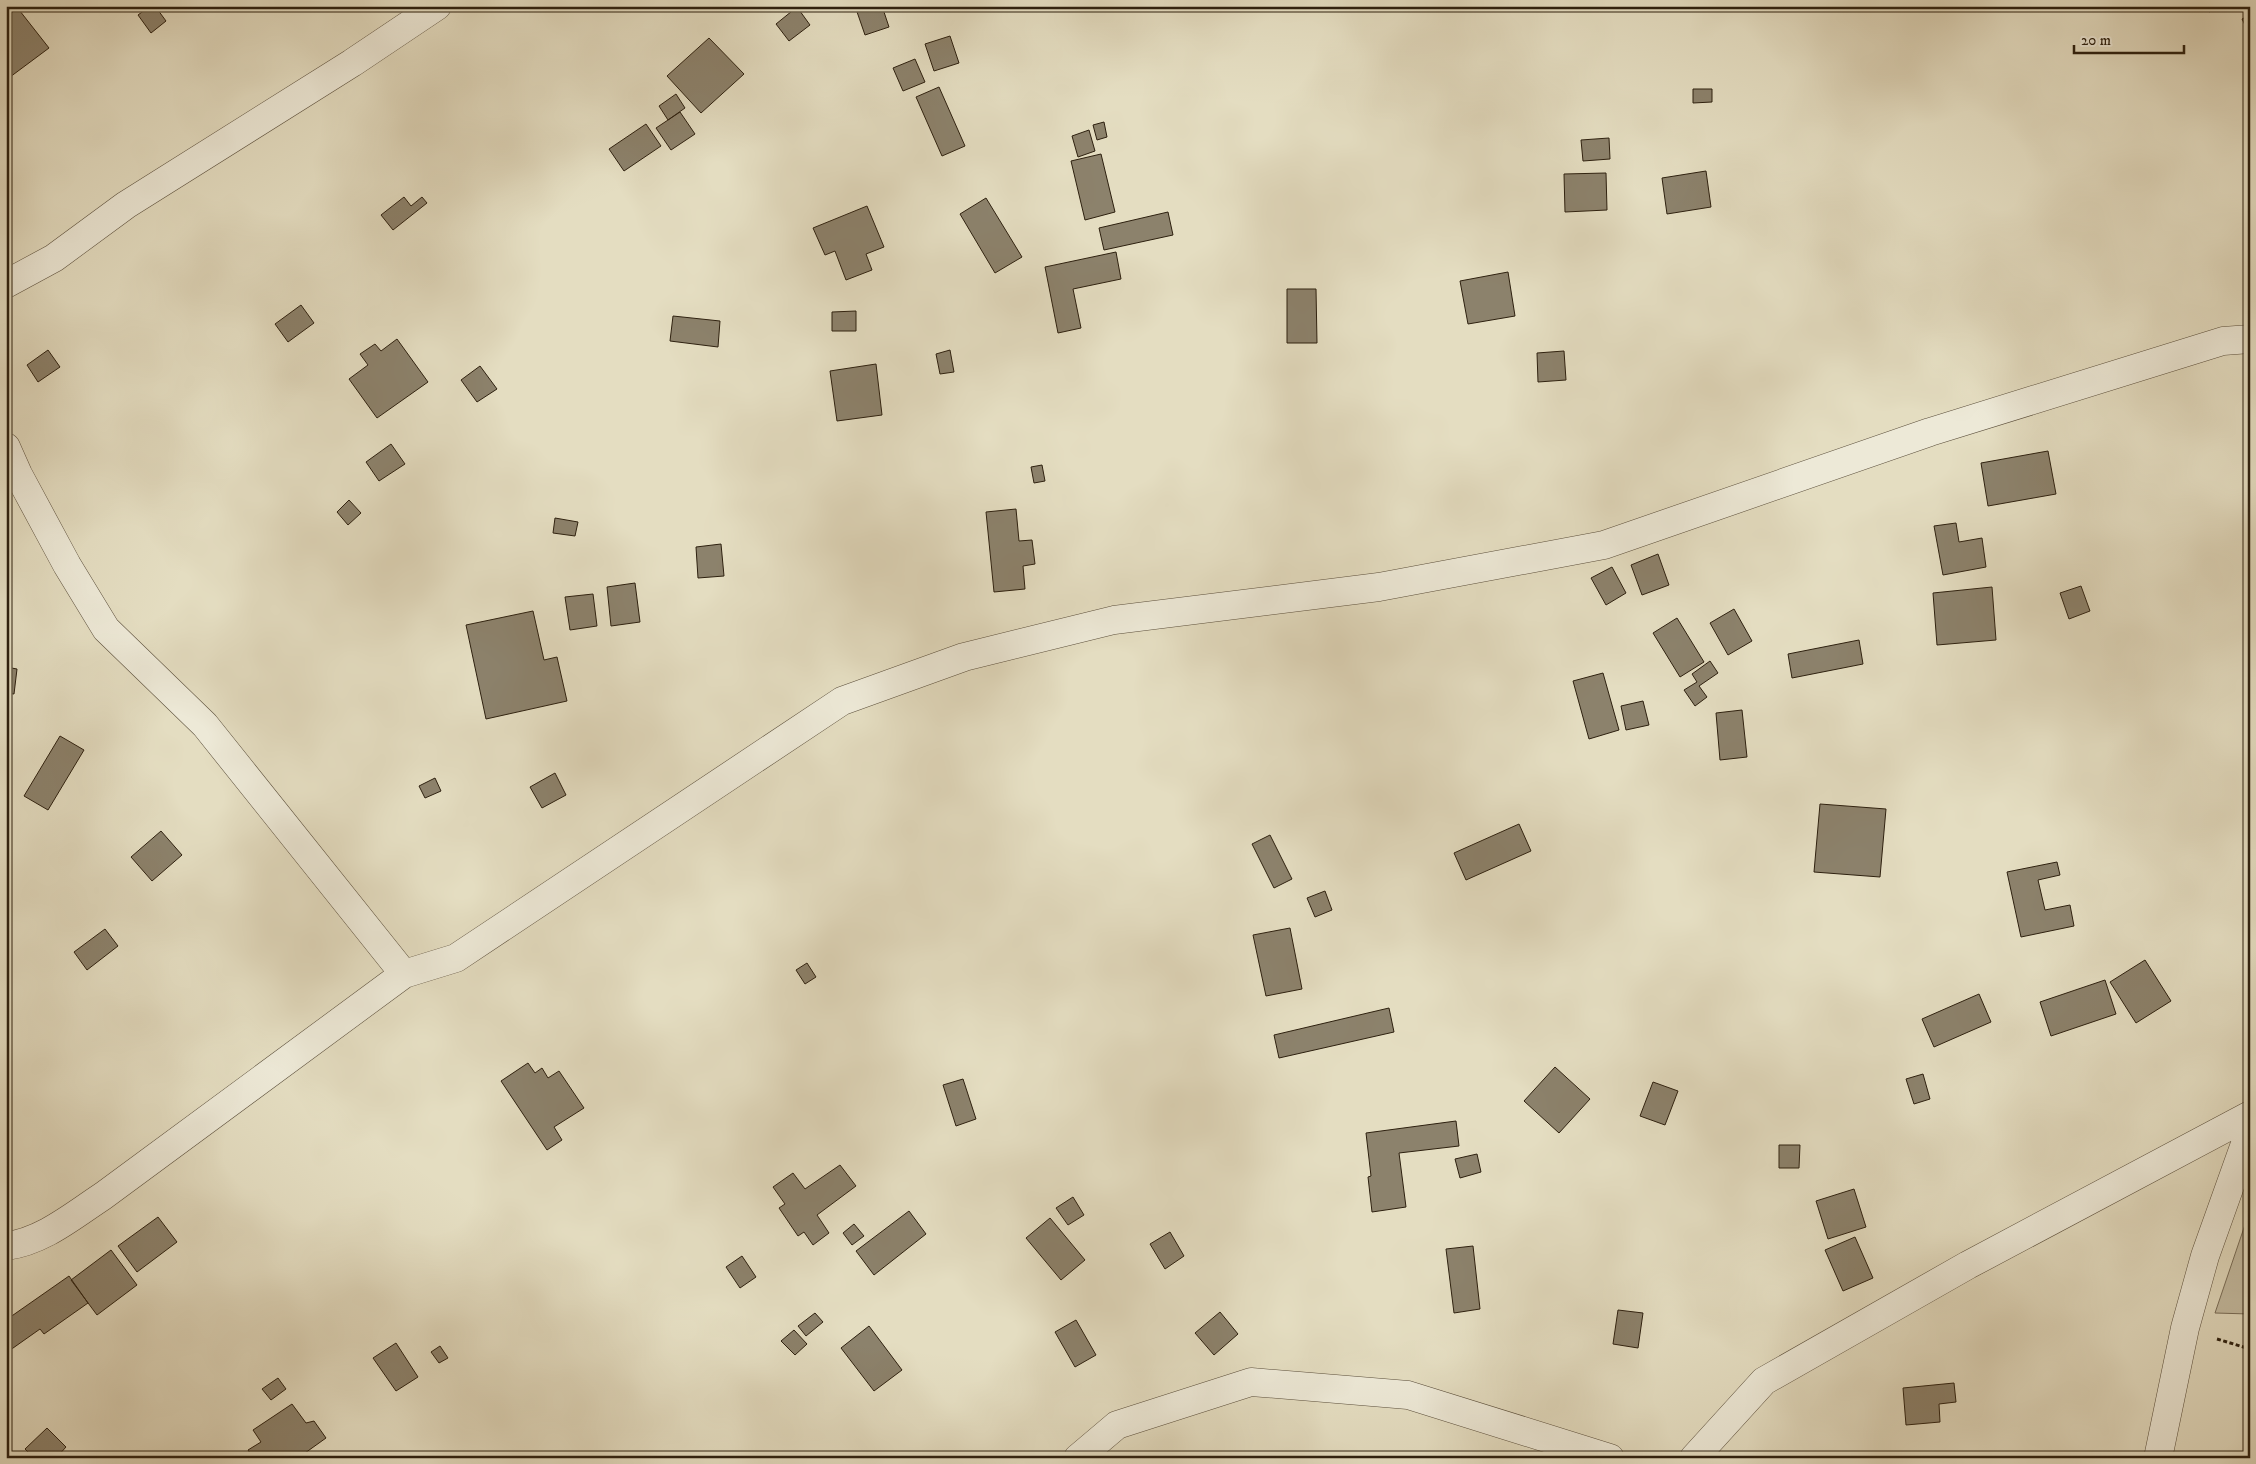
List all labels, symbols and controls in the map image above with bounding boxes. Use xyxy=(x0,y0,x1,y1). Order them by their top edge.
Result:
scale bar xyxy=(2074,22,2184,54)
text: 20 m xyxy=(2081,31,2111,50)

